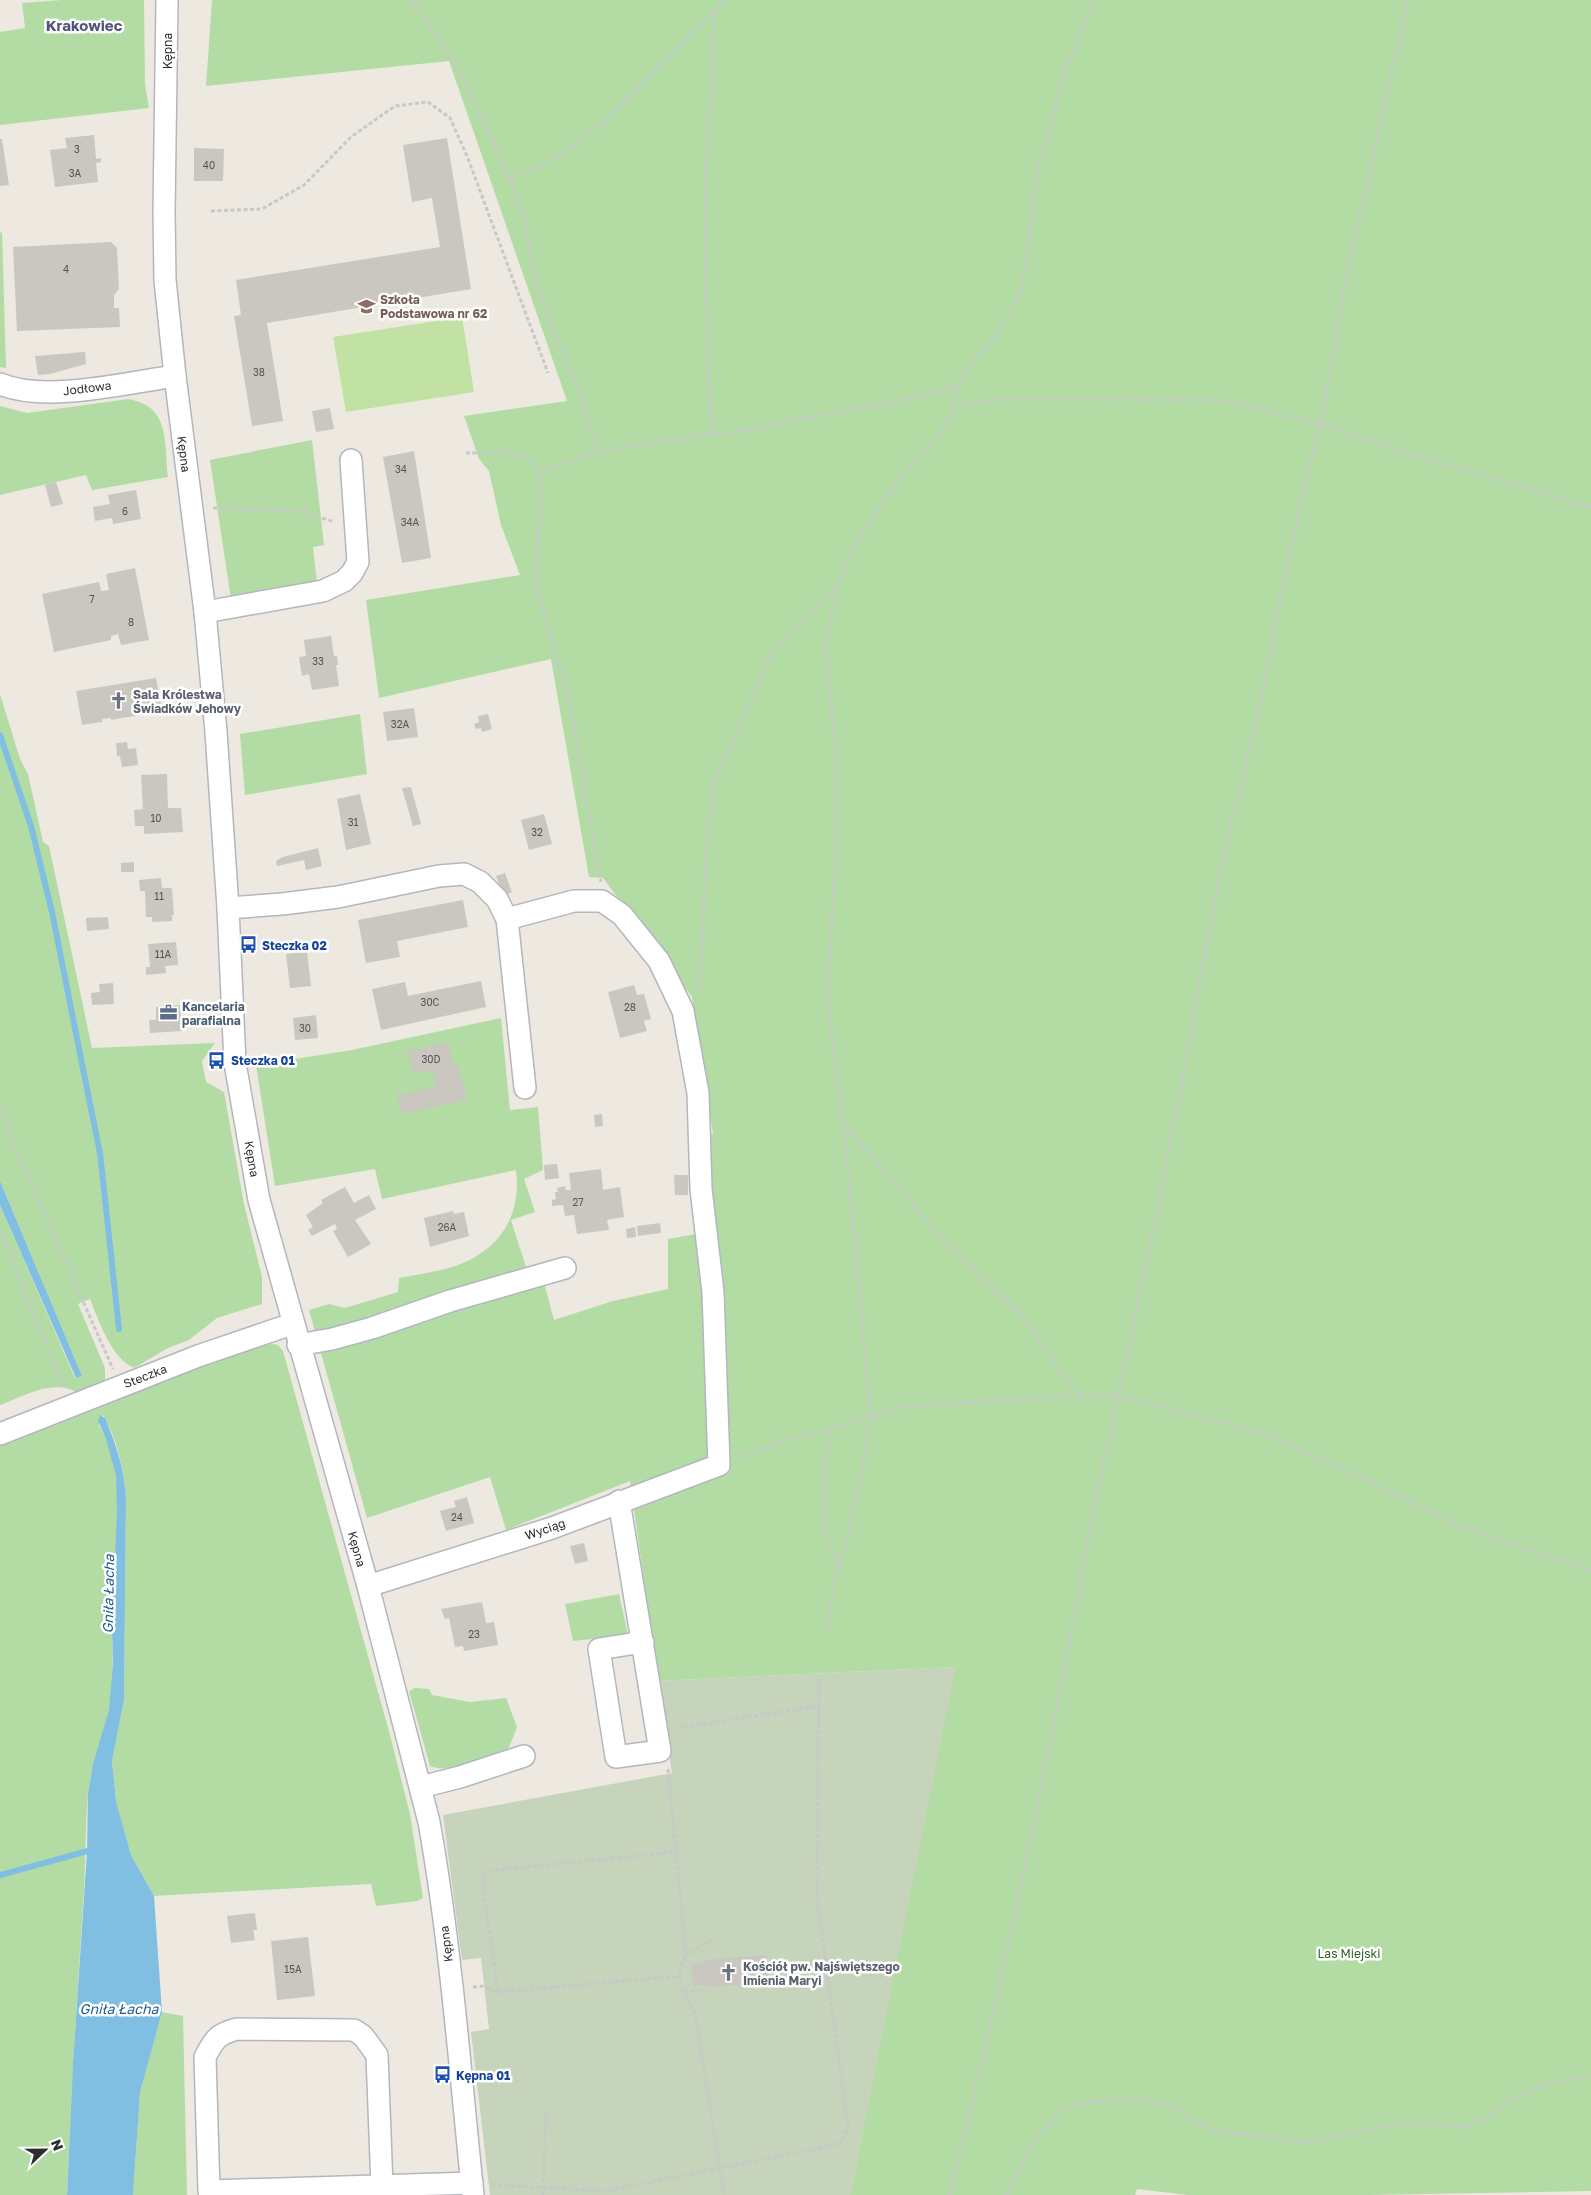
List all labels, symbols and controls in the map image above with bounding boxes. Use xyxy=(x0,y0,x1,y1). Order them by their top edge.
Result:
district label: Krakowiec xyxy=(46,16,123,34)
street label: Kępna xyxy=(160,33,175,69)
house number: 3 xyxy=(74,143,80,155)
house number: 40 xyxy=(203,159,215,171)
house number: 3A xyxy=(69,167,82,179)
house number: 4 xyxy=(63,263,69,275)
place label: Szkoła Podstawowa nr 62 xyxy=(380,292,487,321)
school or university icon: Szkoła Podstawowa nr 62 xyxy=(356,296,376,316)
house number: 38 xyxy=(253,366,265,378)
street label: Jodłowa xyxy=(62,378,112,398)
street label: Kępna xyxy=(174,435,194,473)
house number: 34 xyxy=(395,463,407,475)
house number: 6 xyxy=(122,505,128,517)
house number: 34A xyxy=(401,516,420,528)
house number: 7 xyxy=(89,593,95,605)
house number: 8 xyxy=(128,616,134,628)
house number: 33 xyxy=(312,655,324,667)
place label: Sala Królestwa Świadków Jehowy xyxy=(133,687,242,716)
church icon: Sala Królestwa Świadków Jehowy xyxy=(109,691,129,711)
house number: 32A xyxy=(391,718,409,730)
house number: 10 xyxy=(150,812,162,824)
house number: 31 xyxy=(348,816,358,828)
house number: 32 xyxy=(531,826,543,838)
house number: 11 xyxy=(154,890,164,902)
bus stop icon: Steczka 02 xyxy=(238,935,258,955)
place label: Steczka 02 xyxy=(262,938,327,953)
house number: 11A xyxy=(155,948,171,960)
house number: 30C xyxy=(421,996,440,1008)
place label: Kancelaria parafialna xyxy=(182,999,245,1028)
house number: 28 xyxy=(624,1001,636,1013)
office icon: Kancelaria parafialna xyxy=(158,1003,178,1023)
house number: 30 xyxy=(299,1022,311,1034)
bus stop icon: Steczka 01 xyxy=(207,1050,227,1070)
place label: Steczka 01 xyxy=(231,1053,295,1068)
house number: 30D xyxy=(421,1053,441,1065)
street label: Kępna xyxy=(241,1140,263,1178)
house number: 27 xyxy=(572,1196,584,1208)
house number: 26A xyxy=(438,1221,457,1233)
street label: Steczka xyxy=(121,1361,169,1391)
house number: 24 xyxy=(451,1511,463,1523)
street label: Wyciąg xyxy=(523,1515,567,1543)
street label: Kępna xyxy=(345,1529,369,1569)
water label: Gniła Łacha xyxy=(99,1553,117,1634)
house number: 23 xyxy=(468,1628,480,1640)
street label: Kępna xyxy=(436,1925,456,1963)
park label: Las Miejski xyxy=(1317,1946,1381,1961)
place label: Kościół pw. Najświętszego Imienia Maryi xyxy=(743,1959,900,1988)
house number: 15A xyxy=(284,1963,302,1975)
church icon: Kościół pw. Najświętszego Imienia Maryi xyxy=(719,1963,739,1983)
water label: Gniła Łacha xyxy=(80,2000,160,2017)
bus stop icon: Kępna 01 xyxy=(432,2065,452,2085)
place label: Kępna 01 xyxy=(456,2068,510,2083)
north arrow xyxy=(20,2125,70,2175)
text: N xyxy=(48,2137,67,2153)

